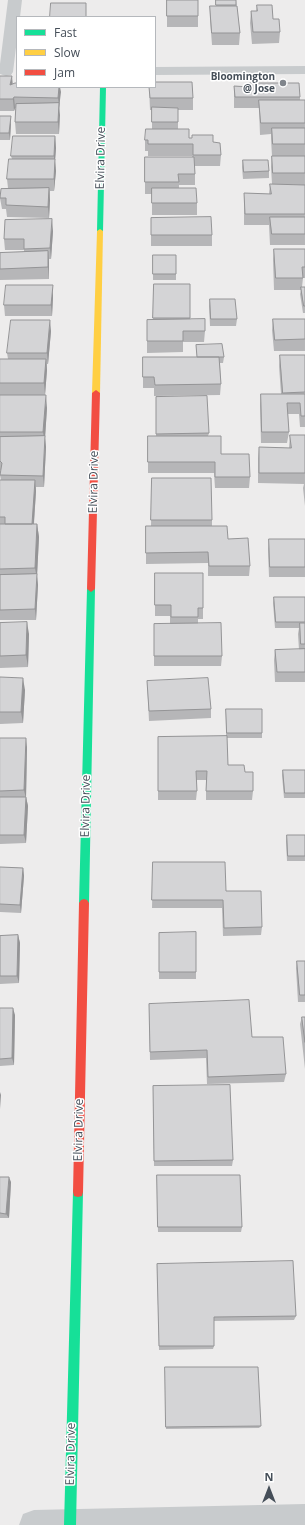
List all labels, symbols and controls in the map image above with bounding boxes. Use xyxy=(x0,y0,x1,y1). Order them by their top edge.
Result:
legend xyxy=(16,16,156,88)
text: Fast xyxy=(54,24,77,41)
text: Slow xyxy=(54,44,80,61)
text: Jam xyxy=(54,64,75,81)
place label: Bloomington @ Jose xyxy=(211,71,275,94)
marker: Bloomington @ Jose xyxy=(278,78,288,88)
street label: Elvira Drive xyxy=(93,126,109,190)
street label: Elvira Drive xyxy=(86,450,102,514)
street label: Elvira Drive xyxy=(78,774,94,838)
street label: Elvira Drive xyxy=(71,1098,87,1162)
street label: Elvira Drive xyxy=(63,1422,79,1486)
north arrow xyxy=(249,1469,289,1509)
text: N xyxy=(265,1469,273,1484)

